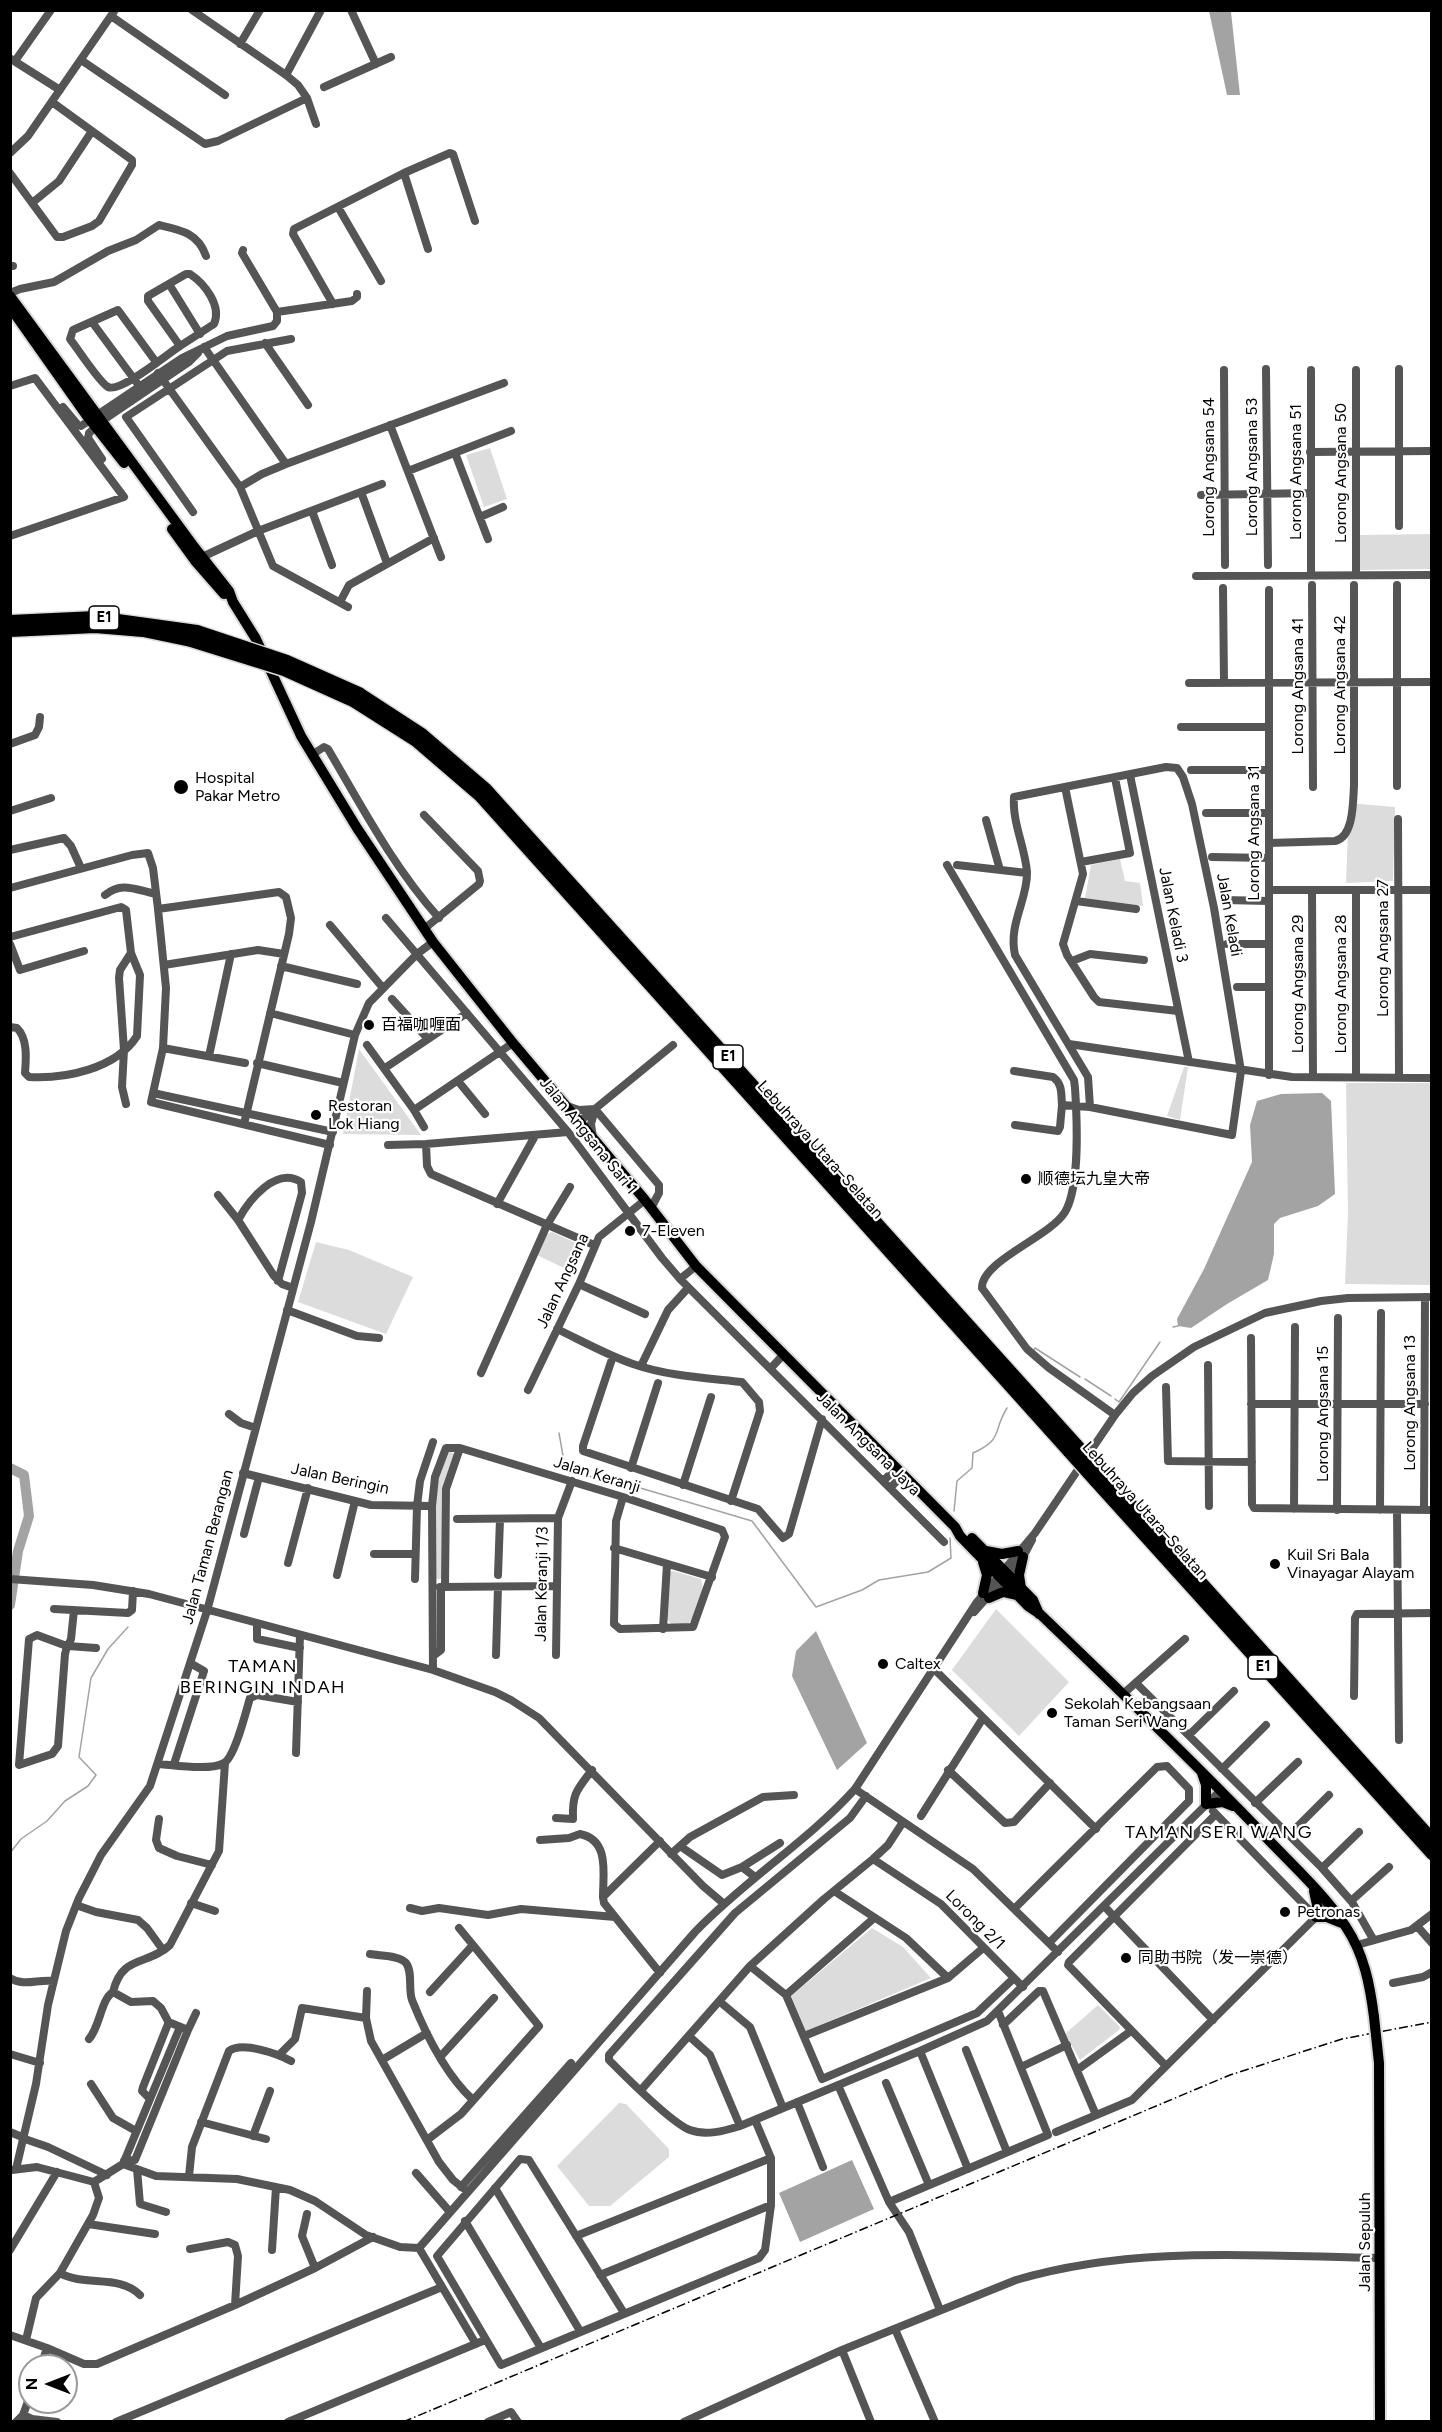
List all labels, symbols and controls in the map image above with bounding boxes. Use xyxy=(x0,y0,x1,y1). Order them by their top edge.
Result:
street label: Lorong Angsana 54 xyxy=(1199,397,1219,537)
street label: Lorong Angsana 53 xyxy=(1242,398,1262,536)
street label: Lorong Angsana 50 xyxy=(1331,403,1351,543)
street label: Lorong Angsana 51 xyxy=(1286,404,1306,540)
road number: E1 xyxy=(89,606,119,630)
street label: Lorong Angsana 42 xyxy=(1330,615,1350,755)
street label: Lorong Angsana 41 xyxy=(1288,618,1308,754)
street label: Lorong Angsana 31 xyxy=(1244,765,1264,901)
place label: Hospital Pakar Metro xyxy=(195,768,280,806)
marker: Hospital Pakar Metro xyxy=(172,778,190,796)
street label: Jalan Keladi 3 xyxy=(1154,866,1192,964)
street label: Jalan Keladi xyxy=(1212,872,1246,958)
street label: Lorong Angsana 27 xyxy=(1373,879,1393,1017)
street label: Lorong Angsana 28 xyxy=(1331,914,1351,1054)
street label: Lorong Angsana 29 xyxy=(1288,915,1308,1053)
place label: 百福咖喱面 xyxy=(381,1015,461,1035)
marker: 百福咖喱面 xyxy=(362,1018,376,1032)
road number: E1 xyxy=(713,1045,743,1069)
street label: Jalan Angsana Sari 1 xyxy=(535,1074,641,1198)
street label: Lebuhraya Utara–Selatan xyxy=(753,1077,887,1223)
place label: Restoran Lok Hiang xyxy=(328,1096,400,1134)
marker: Restoran Lok Hiang xyxy=(309,1108,323,1122)
place label: 顺德坛九皇大帝 xyxy=(1038,1169,1150,1189)
marker: 顺德坛九皇大帝 xyxy=(1019,1172,1033,1186)
place label: 7-Eleven xyxy=(642,1221,705,1241)
marker: 7-Eleven xyxy=(623,1224,637,1238)
street label: Jalan Angsana xyxy=(533,1230,593,1332)
street label: Lorong Angsana 13 xyxy=(1400,1335,1420,1471)
street label: Lorong Angsana 15 xyxy=(1313,1346,1333,1482)
street label: Jalan Angsana Jaya xyxy=(812,1388,924,1500)
street label: Lebuhraya Utara–Selatan xyxy=(1078,1438,1212,1584)
street label: Jalan Keranji xyxy=(551,1453,643,1497)
street label: Jalan Beringin xyxy=(289,1459,391,1499)
street label: Jalan Taman Berangan xyxy=(178,1468,238,1626)
street label: Jalan Keranji 1/3 xyxy=(531,1526,553,1642)
place label: Kuil Sri Bala Vinayagar Alayam xyxy=(1287,1545,1414,1583)
marker: Kuil Sri Bala Vinayagar Alayam xyxy=(1268,1557,1282,1571)
place label: Caltex xyxy=(895,1654,940,1674)
road number: E1 xyxy=(1248,1655,1278,1679)
district label: TAMAN BERINGIN INDAH xyxy=(180,1656,346,1698)
marker: Caltex xyxy=(876,1657,890,1671)
place label: Sekolah Kebangsaan Taman Seri Wang xyxy=(1064,1694,1211,1732)
marker: Sekolah Kebangsaan Taman Seri Wang xyxy=(1045,1706,1059,1720)
district label: TAMAN SERI WANG xyxy=(1125,1822,1313,1844)
street label: Lorong 2/1 xyxy=(941,1886,1009,1954)
place label: Petronas xyxy=(1297,1902,1360,1922)
marker: Petronas xyxy=(1278,1905,1292,1919)
place label: 同助书院（发一崇德） xyxy=(1138,1948,1298,1968)
marker: 同助书院（发一崇德） xyxy=(1119,1951,1133,1965)
street label: Jalan Sepuluh xyxy=(1355,2192,1375,2292)
north arrow xyxy=(18,2354,78,2414)
text: N xyxy=(22,2378,41,2390)

